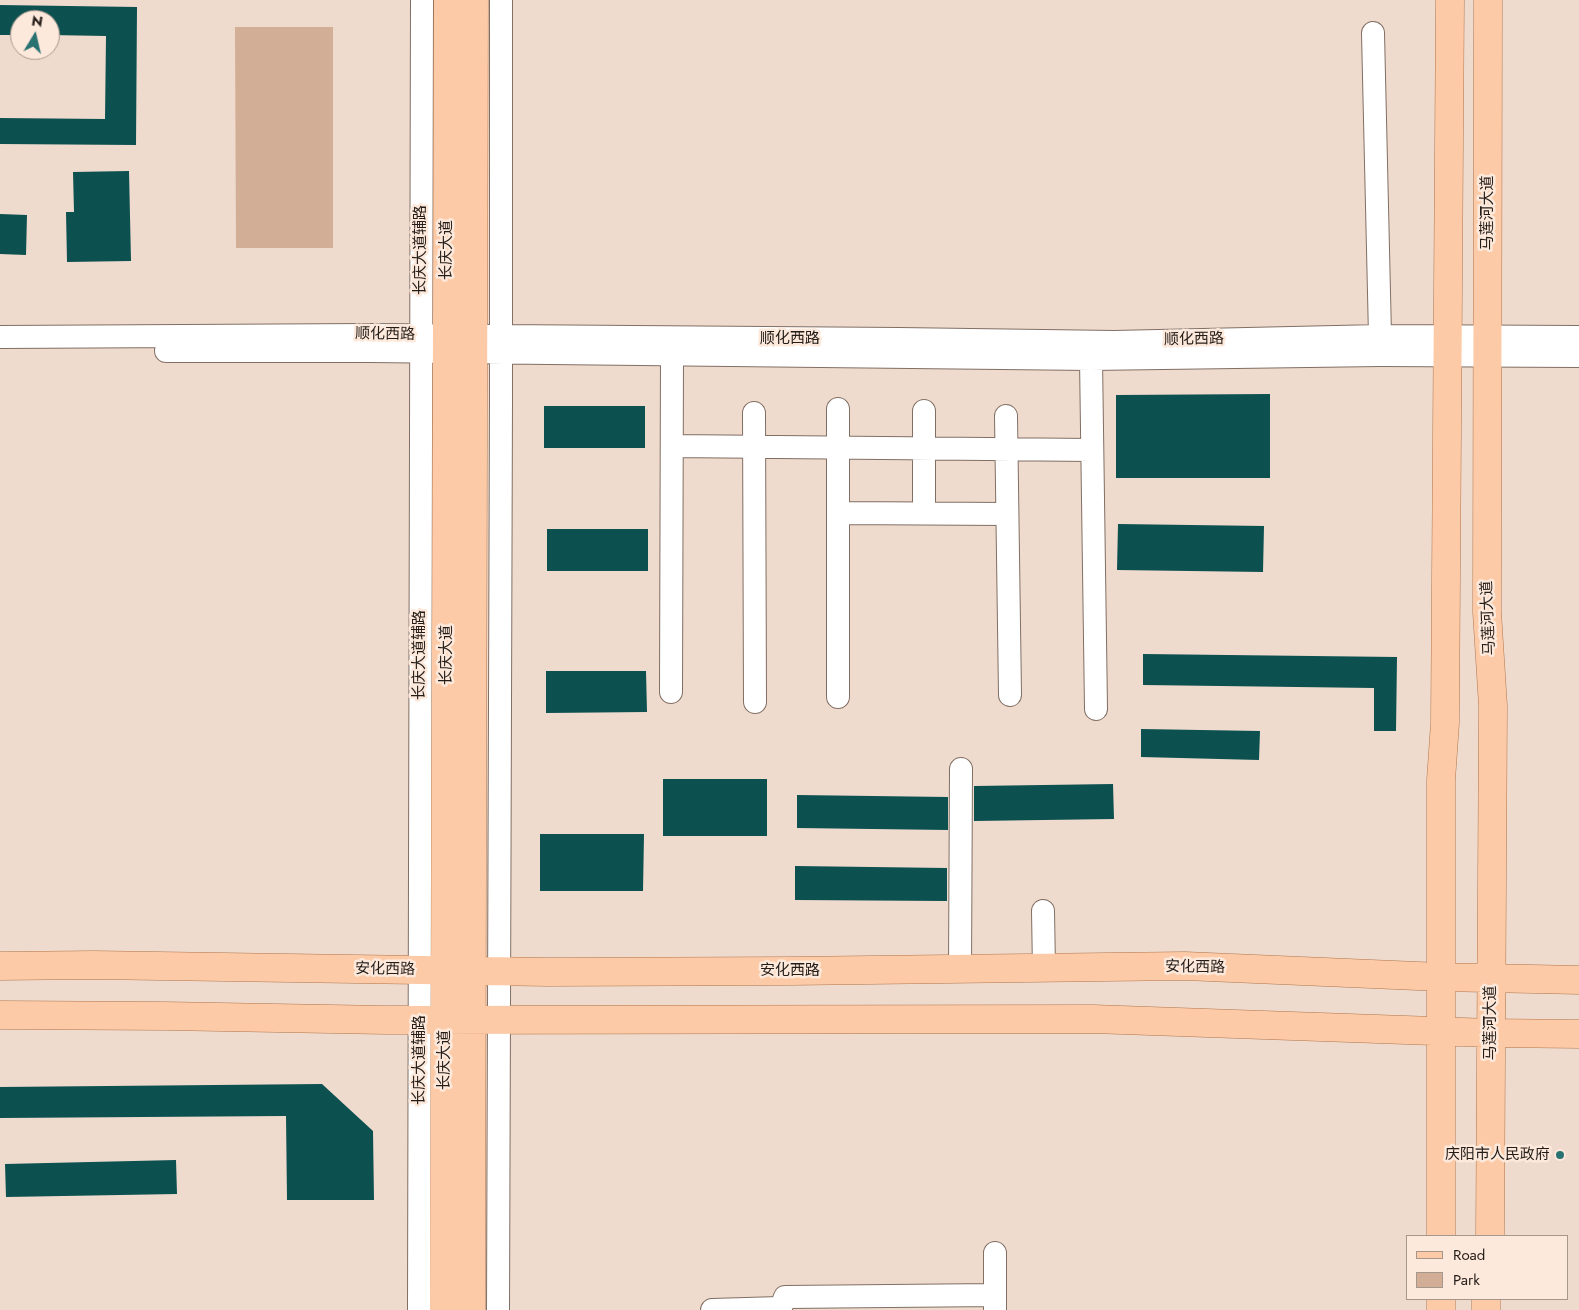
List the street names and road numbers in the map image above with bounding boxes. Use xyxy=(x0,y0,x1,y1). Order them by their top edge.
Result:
street label: 马莲河大道 xyxy=(1479,176,1497,250)
street label: 长庆大道辅路 xyxy=(412,205,430,295)
street label: 长庆大道 xyxy=(438,220,456,280)
street label: 顺化西路 xyxy=(355,325,415,345)
street label: 顺化西路 xyxy=(760,330,820,348)
street label: 顺化西路 xyxy=(1164,330,1224,350)
street label: 马莲河大道 xyxy=(1479,580,1499,656)
street label: 长庆大道辅路 xyxy=(411,610,429,700)
street label: 长庆大道 xyxy=(438,625,456,685)
street label: 安化西路 xyxy=(1165,958,1225,978)
street label: 安化西路 xyxy=(355,960,415,980)
street label: 安化西路 xyxy=(760,962,820,980)
street label: 马莲河大道 xyxy=(1482,986,1500,1060)
street label: 长庆大道辅路 xyxy=(411,1015,429,1105)
street label: 长庆大道 xyxy=(436,1030,454,1090)

